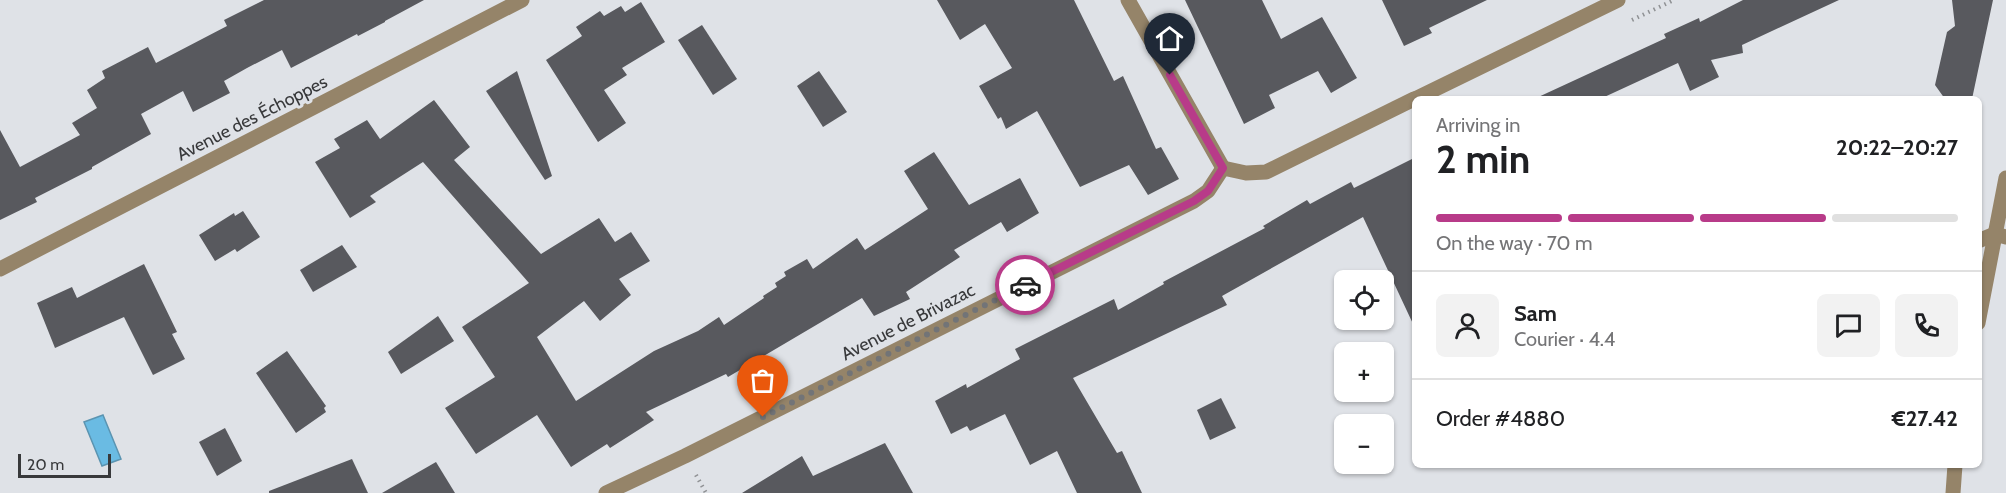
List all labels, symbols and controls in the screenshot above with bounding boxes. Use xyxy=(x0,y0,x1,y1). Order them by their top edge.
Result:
pin xyxy=(1144,13,1195,75)
icon: home xyxy=(1153,22,1186,55)
street label: Avenue des Échoppes xyxy=(173,70,331,166)
text: Arriving in xyxy=(1436,113,1520,137)
text: 20:22–20:27 xyxy=(1836,134,1958,161)
text: 2 min xyxy=(1436,135,1530,183)
text: On the way · 70 m xyxy=(1436,231,1593,255)
courier xyxy=(995,255,1055,315)
icon: car xyxy=(1009,269,1042,302)
map controls xyxy=(1334,270,1394,474)
button: locate xyxy=(1334,270,1394,330)
street label: Avenue de Brivazac xyxy=(837,279,979,365)
button: person xyxy=(1436,294,1499,357)
button: chat xyxy=(1817,294,1880,357)
button: phone xyxy=(1895,294,1958,357)
text: Sam xyxy=(1514,300,1557,327)
text: Courier · 4.4 xyxy=(1514,327,1615,351)
button: + xyxy=(1334,342,1394,402)
pin xyxy=(737,355,788,417)
icon: bag xyxy=(746,364,779,397)
text: Order #4880 xyxy=(1436,405,1565,432)
text: €27.42 xyxy=(1892,405,1958,432)
button: − xyxy=(1334,414,1394,474)
scale bar xyxy=(18,451,111,478)
text: 20 m xyxy=(27,455,64,474)

